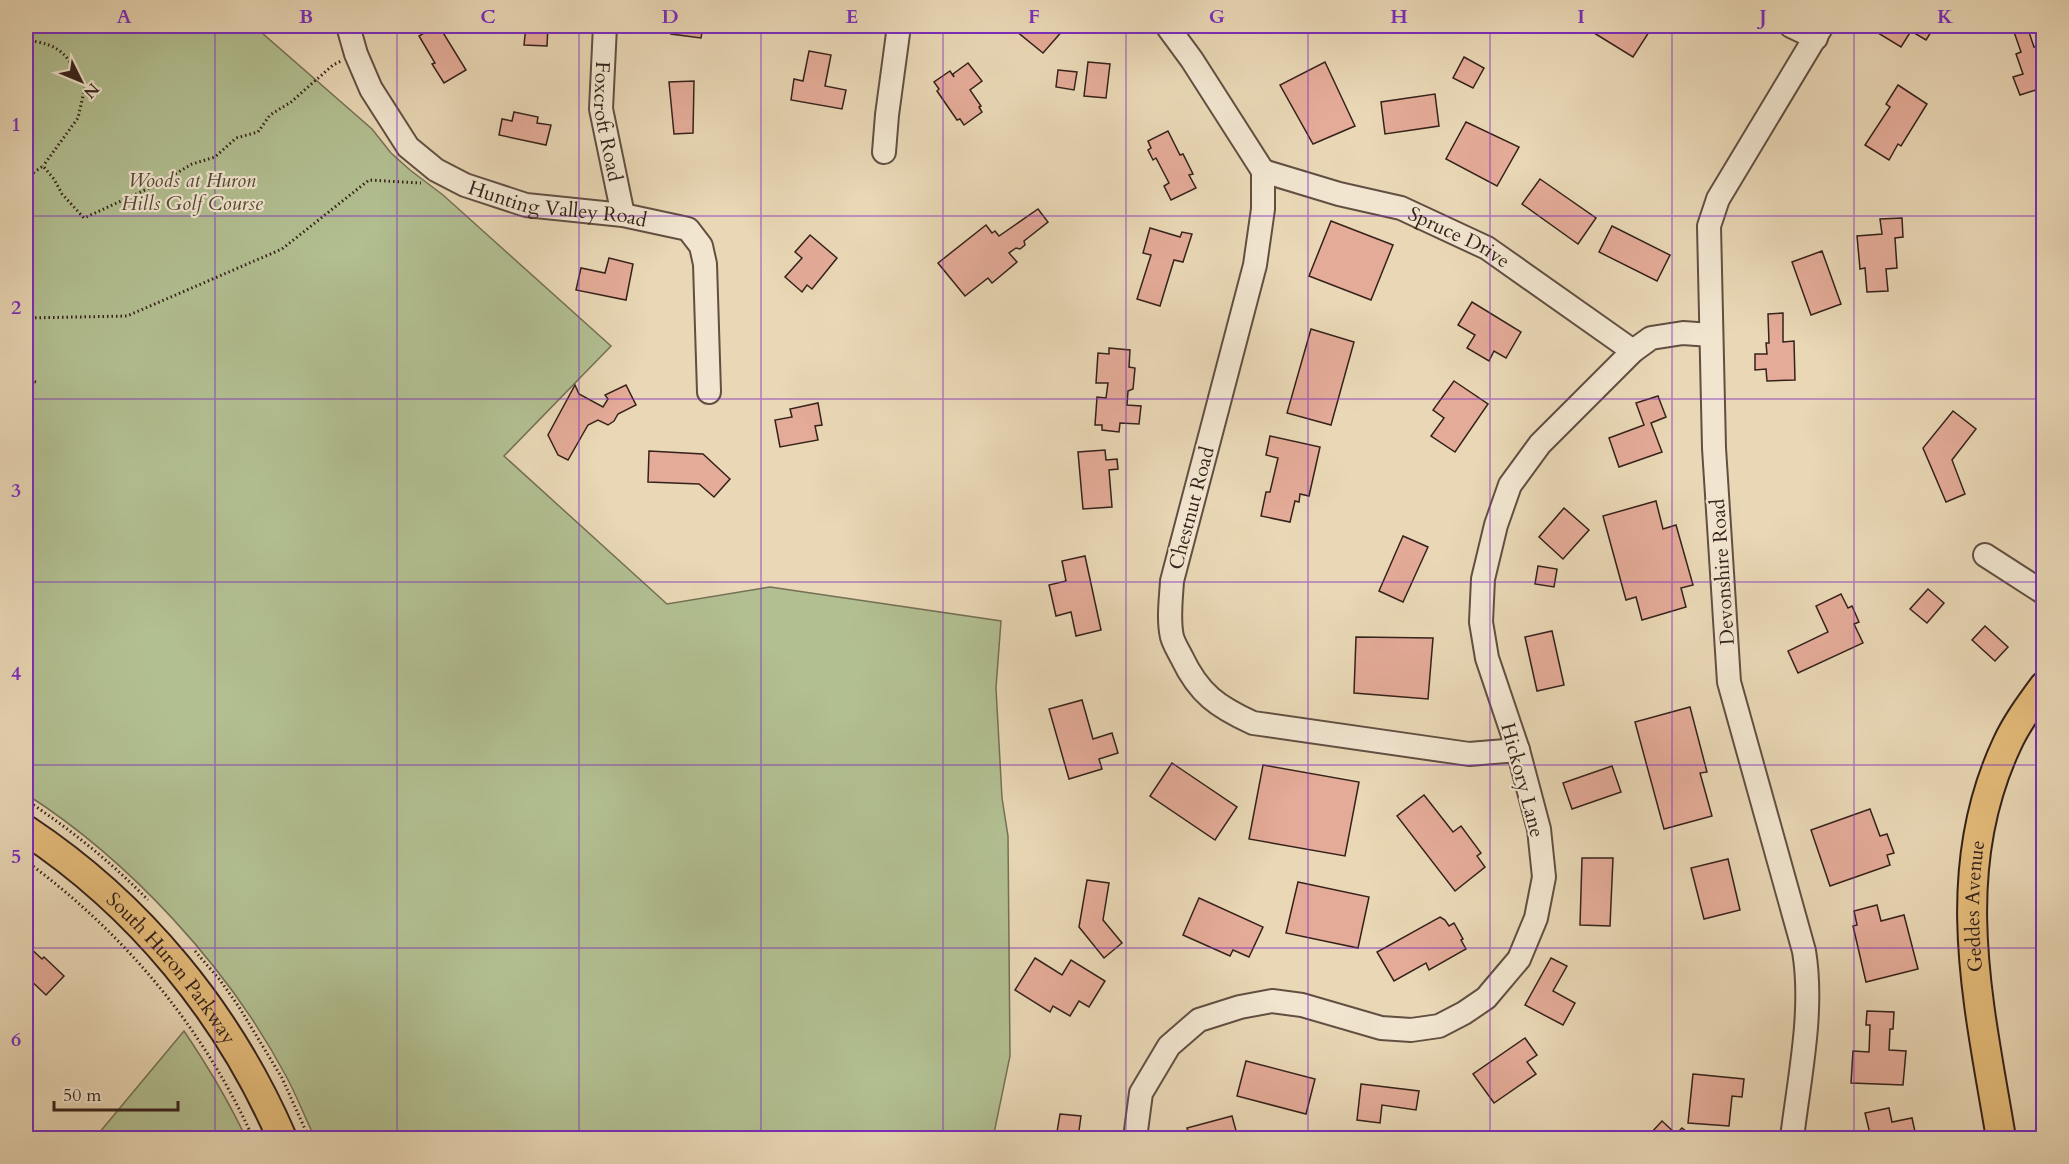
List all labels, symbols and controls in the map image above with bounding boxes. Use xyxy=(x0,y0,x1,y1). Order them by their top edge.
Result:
text: A xyxy=(116,3,132,30)
text: B xyxy=(299,3,313,30)
text: C xyxy=(480,3,496,30)
text: D xyxy=(661,3,679,30)
text: E xyxy=(846,3,858,30)
text: F xyxy=(1028,3,1040,30)
text: G xyxy=(1209,3,1225,30)
text: H xyxy=(1390,3,1408,30)
text: I xyxy=(1577,3,1585,30)
text: J xyxy=(1756,3,1767,30)
text: K xyxy=(1937,3,1954,30)
north arrow xyxy=(51,51,111,111)
street label: Foxcroft Road xyxy=(587,61,629,184)
text: N xyxy=(78,78,104,103)
text: 1 xyxy=(11,111,21,138)
park label: Woods at Huron Hills Golf Course xyxy=(121,167,263,217)
street label: Hunting Valley Road xyxy=(465,174,650,234)
street label: Spruce Drive xyxy=(1404,200,1515,274)
text: 2 xyxy=(11,294,21,321)
street label: Chestnut Road xyxy=(1162,443,1221,573)
text: 3 xyxy=(11,477,21,504)
street label: Devonshire Road xyxy=(1704,498,1741,646)
text: 4 xyxy=(11,660,21,687)
street label: Hickory Lane xyxy=(1494,720,1551,840)
street label: Geddes Avenue xyxy=(1959,838,1991,973)
text: 5 xyxy=(11,843,21,870)
street label: South Huron Parkway xyxy=(100,886,243,1050)
text: 6 xyxy=(11,1026,21,1053)
scale bar xyxy=(54,1074,178,1112)
text: 50 m xyxy=(63,1083,102,1108)

